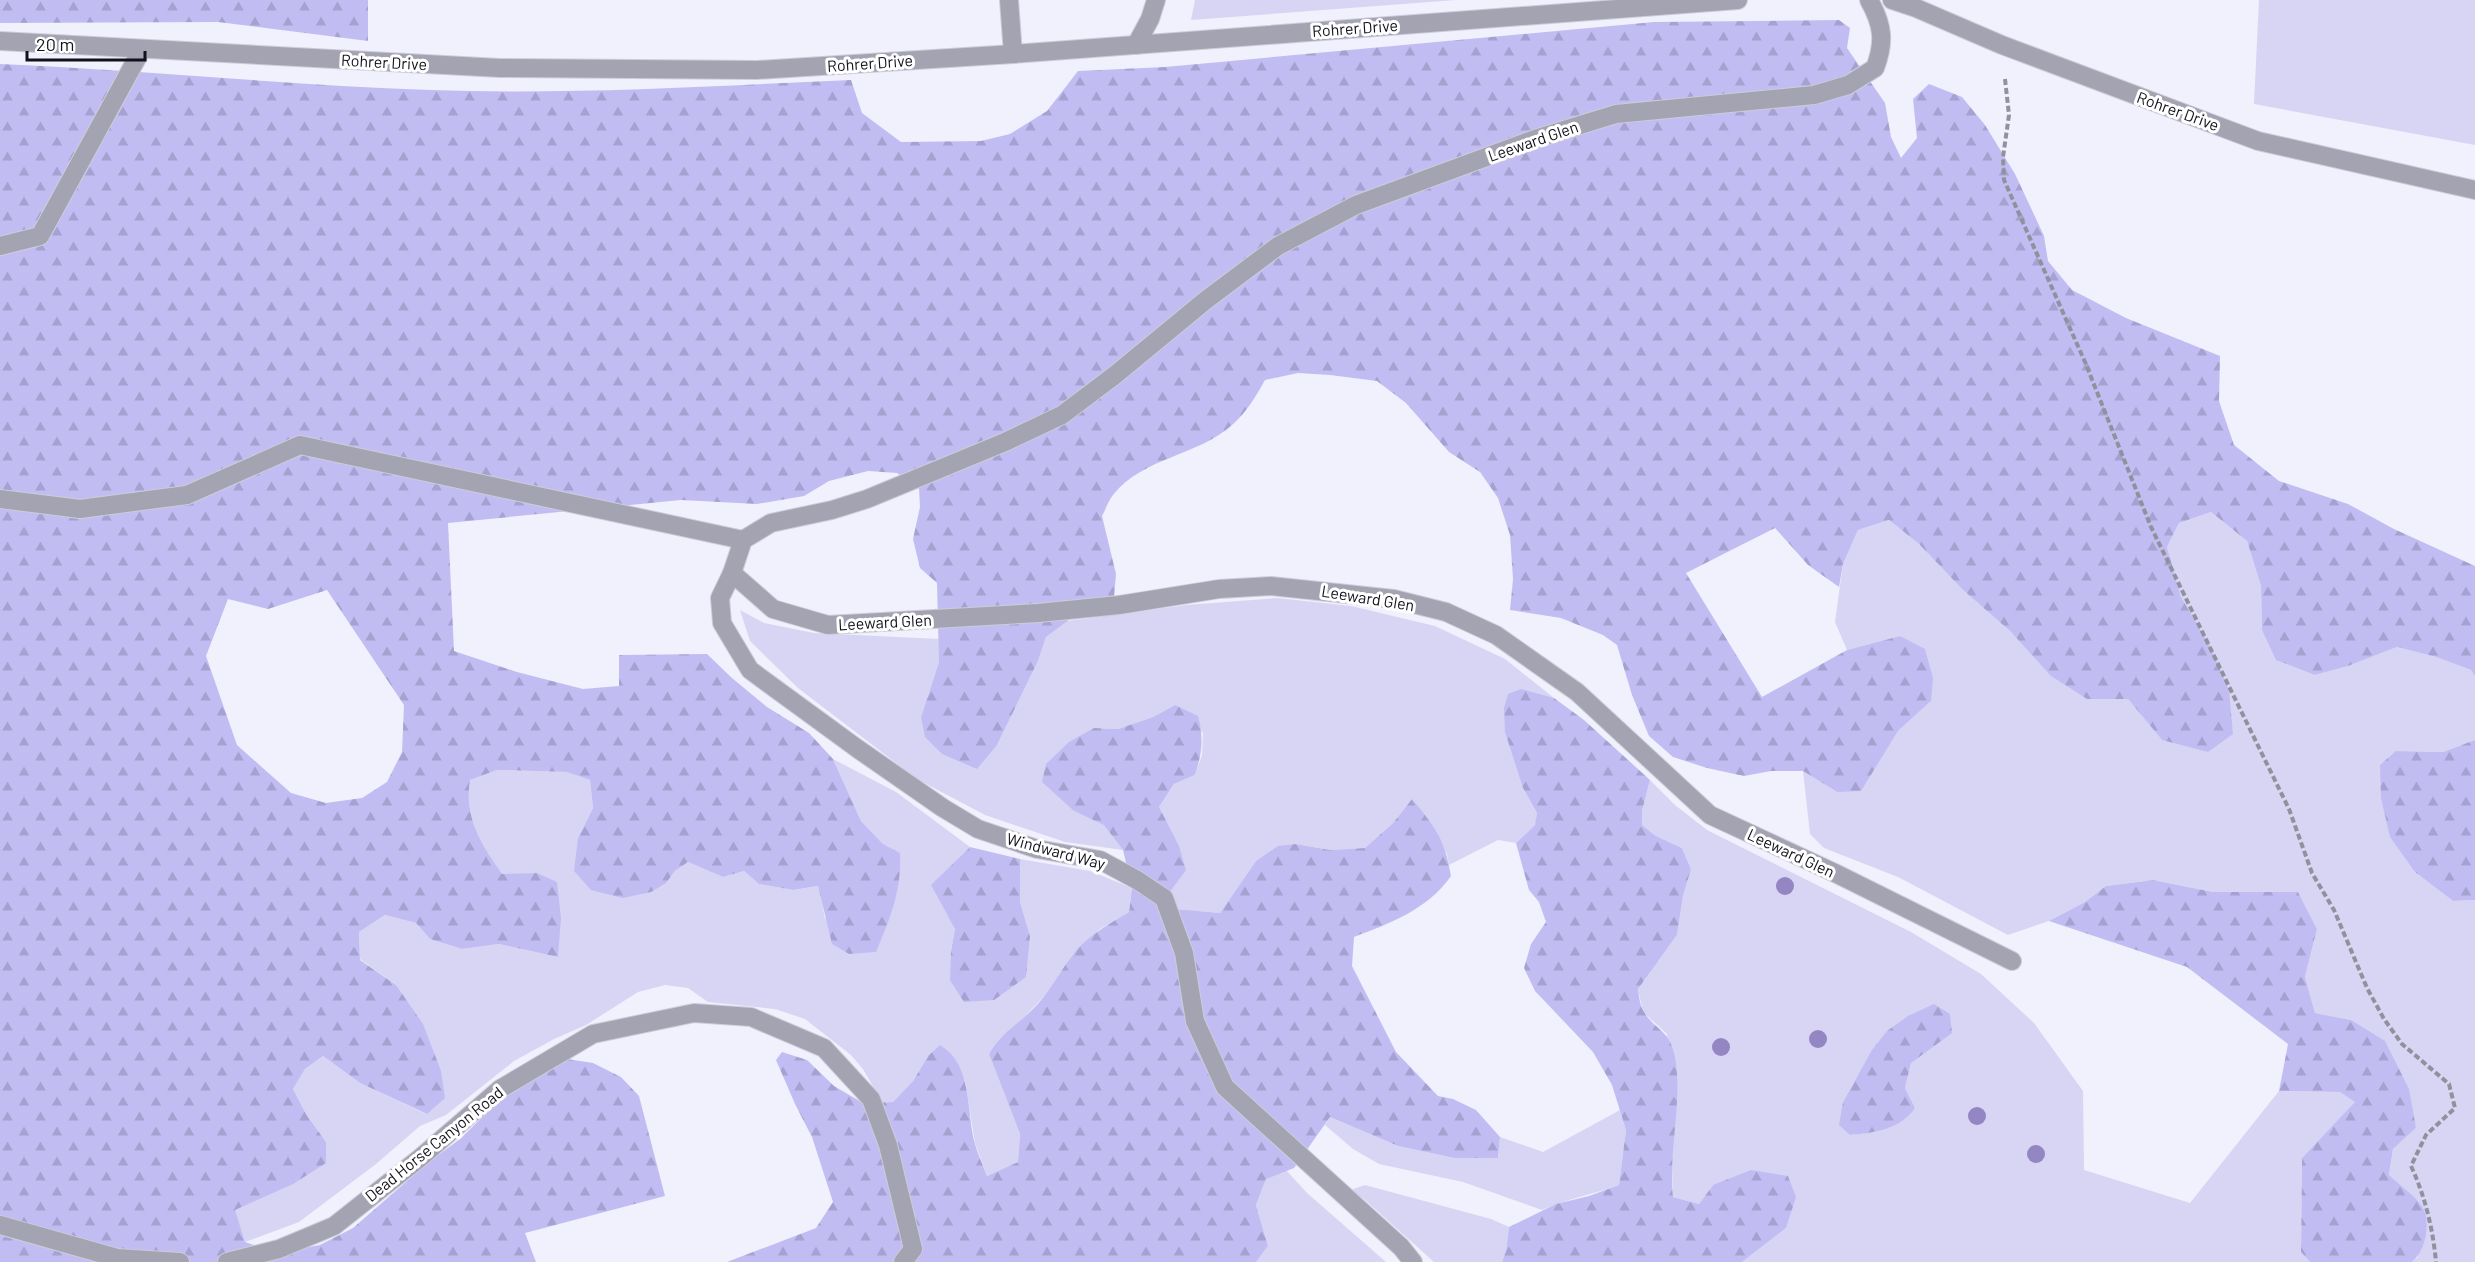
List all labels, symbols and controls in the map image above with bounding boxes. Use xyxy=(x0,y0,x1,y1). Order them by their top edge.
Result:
street label: Rohrer Drive xyxy=(1311,15,1399,40)
scale bar xyxy=(27,24,146,62)
text: 20 m xyxy=(36,33,74,55)
street label: Rohrer Drive xyxy=(341,50,427,73)
street label: Rohrer Drive xyxy=(826,50,914,75)
street label: Rohrer Drive xyxy=(2134,87,2222,134)
street label: Leeward Glen xyxy=(1485,116,1580,165)
street label: Leeward Glen xyxy=(1320,581,1416,614)
street label: Leeward Glen xyxy=(838,610,932,633)
street label: Leeward Glen xyxy=(1745,824,1838,881)
street label: Windward Way xyxy=(1005,828,1108,873)
street label: Dead Horse Canyon Road xyxy=(361,1082,507,1205)

